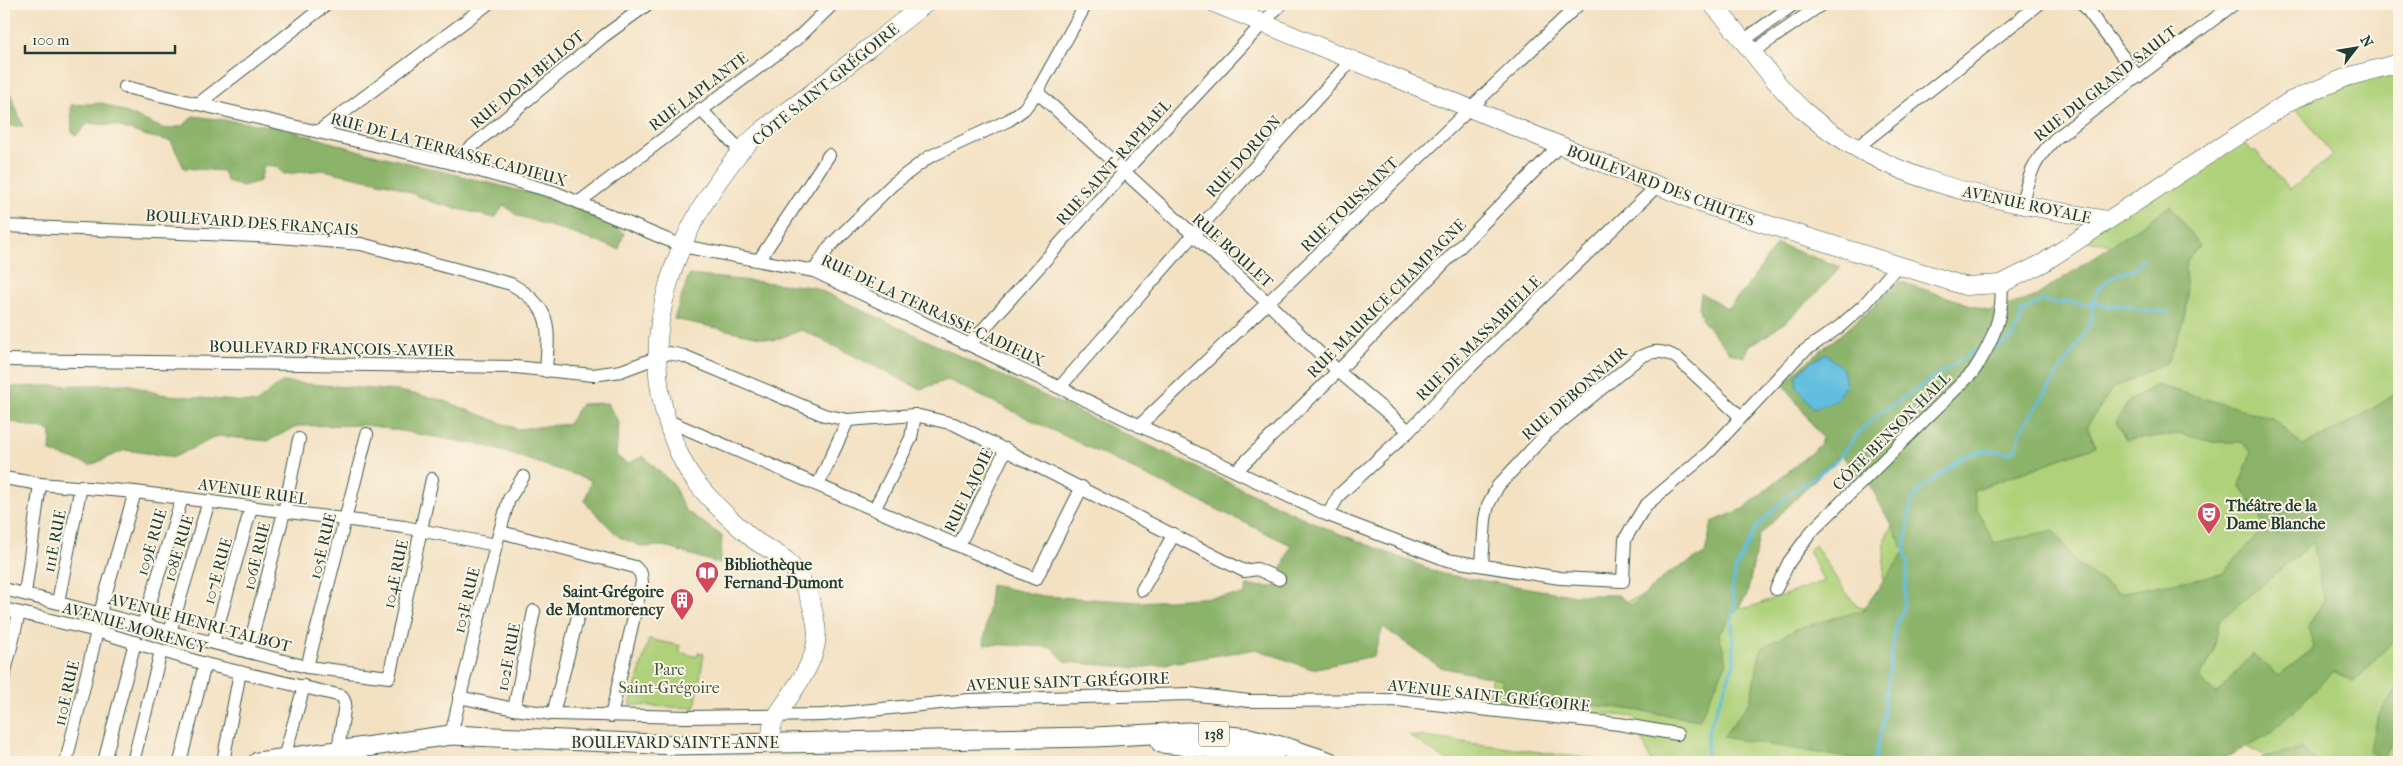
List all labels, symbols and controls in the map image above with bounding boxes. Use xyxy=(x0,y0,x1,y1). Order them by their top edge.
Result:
street label: CÔTE SAINT-GRÉGOIRE xyxy=(747,18,903,150)
street label: RUE DU GRAND-SAULT xyxy=(2030,21,2181,145)
scale bar xyxy=(25,22,175,54)
north arrow xyxy=(2330,22,2380,72)
street label: RUE DOM-BELLOT xyxy=(466,26,588,133)
text: 100 m xyxy=(32,31,70,49)
text: N xyxy=(2357,33,2377,51)
street label: RUE LAPLANTE xyxy=(645,48,752,135)
street label: RUE SAINT-RAPHAEL xyxy=(1052,95,1175,229)
street label: RUE DE LA TERRASSE-CADIEUX xyxy=(328,109,570,190)
street label: RUE DORION xyxy=(1202,111,1285,201)
street label: BOULEVARD DES CHUTES xyxy=(1564,141,1758,230)
street label: RUE TOUSSAINT xyxy=(1297,153,1402,256)
street label: AVENUE ROYALE xyxy=(1960,181,2093,227)
street label: BOULEVARD DES FRANÇAIS xyxy=(145,206,359,240)
street label: RUE BOULET xyxy=(1188,209,1277,292)
street label: RUE MAURICE-CHAMPAGNE xyxy=(1303,215,1470,382)
street label: RUE DE LA TERRASSE-CADIEUX xyxy=(818,250,1048,371)
street label: RUE DE MASSABIELLE xyxy=(1412,272,1545,405)
street label: BOULEVARD FRANÇOIS-XAVIER xyxy=(209,337,457,361)
street label: RUE DEBONNAIR xyxy=(1518,341,1632,444)
street label: CÔTE BENSON-HALL xyxy=(1828,367,1955,494)
street label: RUE LAJOIE xyxy=(940,445,997,535)
street label: AVENUE RUEL xyxy=(196,474,309,509)
place label: Théâtre de la Dame Blanche xyxy=(2225,496,2326,533)
theatre icon: Théâtre de la Dame Blanche xyxy=(2196,501,2222,535)
street label: 109E RUE xyxy=(132,506,171,578)
street label: 111E RUE xyxy=(39,508,70,574)
street label: 105E RUE xyxy=(305,511,340,581)
street label: 108E RUE xyxy=(159,512,198,584)
street label: 106E RUE xyxy=(239,520,274,592)
street label: 107E RUE xyxy=(199,535,236,607)
street label: 104E RUE xyxy=(379,538,412,610)
place label: Bibliothèque Fernand-Dumont xyxy=(723,555,844,592)
library icon: Bibliothèque Fernand-Dumont xyxy=(694,560,720,594)
street label: 103E RUE xyxy=(449,565,484,635)
place label: Saint-Grégoire de Montmorency xyxy=(546,582,665,620)
building icon: Saint-Grégoire de Montmorency xyxy=(669,587,695,621)
street label: AVENUE HENRI-TALBOT xyxy=(106,589,293,656)
street label: AVENUE MORENCY xyxy=(60,597,210,657)
street label: 102E RUE xyxy=(493,621,524,693)
street label: 110E RUE xyxy=(50,658,83,728)
park label: Parc Saint-Grégoire xyxy=(618,660,720,697)
street label: AVENUE SAINT-GRÉGOIRE xyxy=(965,667,1170,695)
street label: AVENUE SAINT-GRÉGOIRE xyxy=(1386,674,1591,716)
road number: 138 xyxy=(1199,722,1229,746)
street label: BOULEVARD SAINTE-ANNE xyxy=(571,733,779,752)

